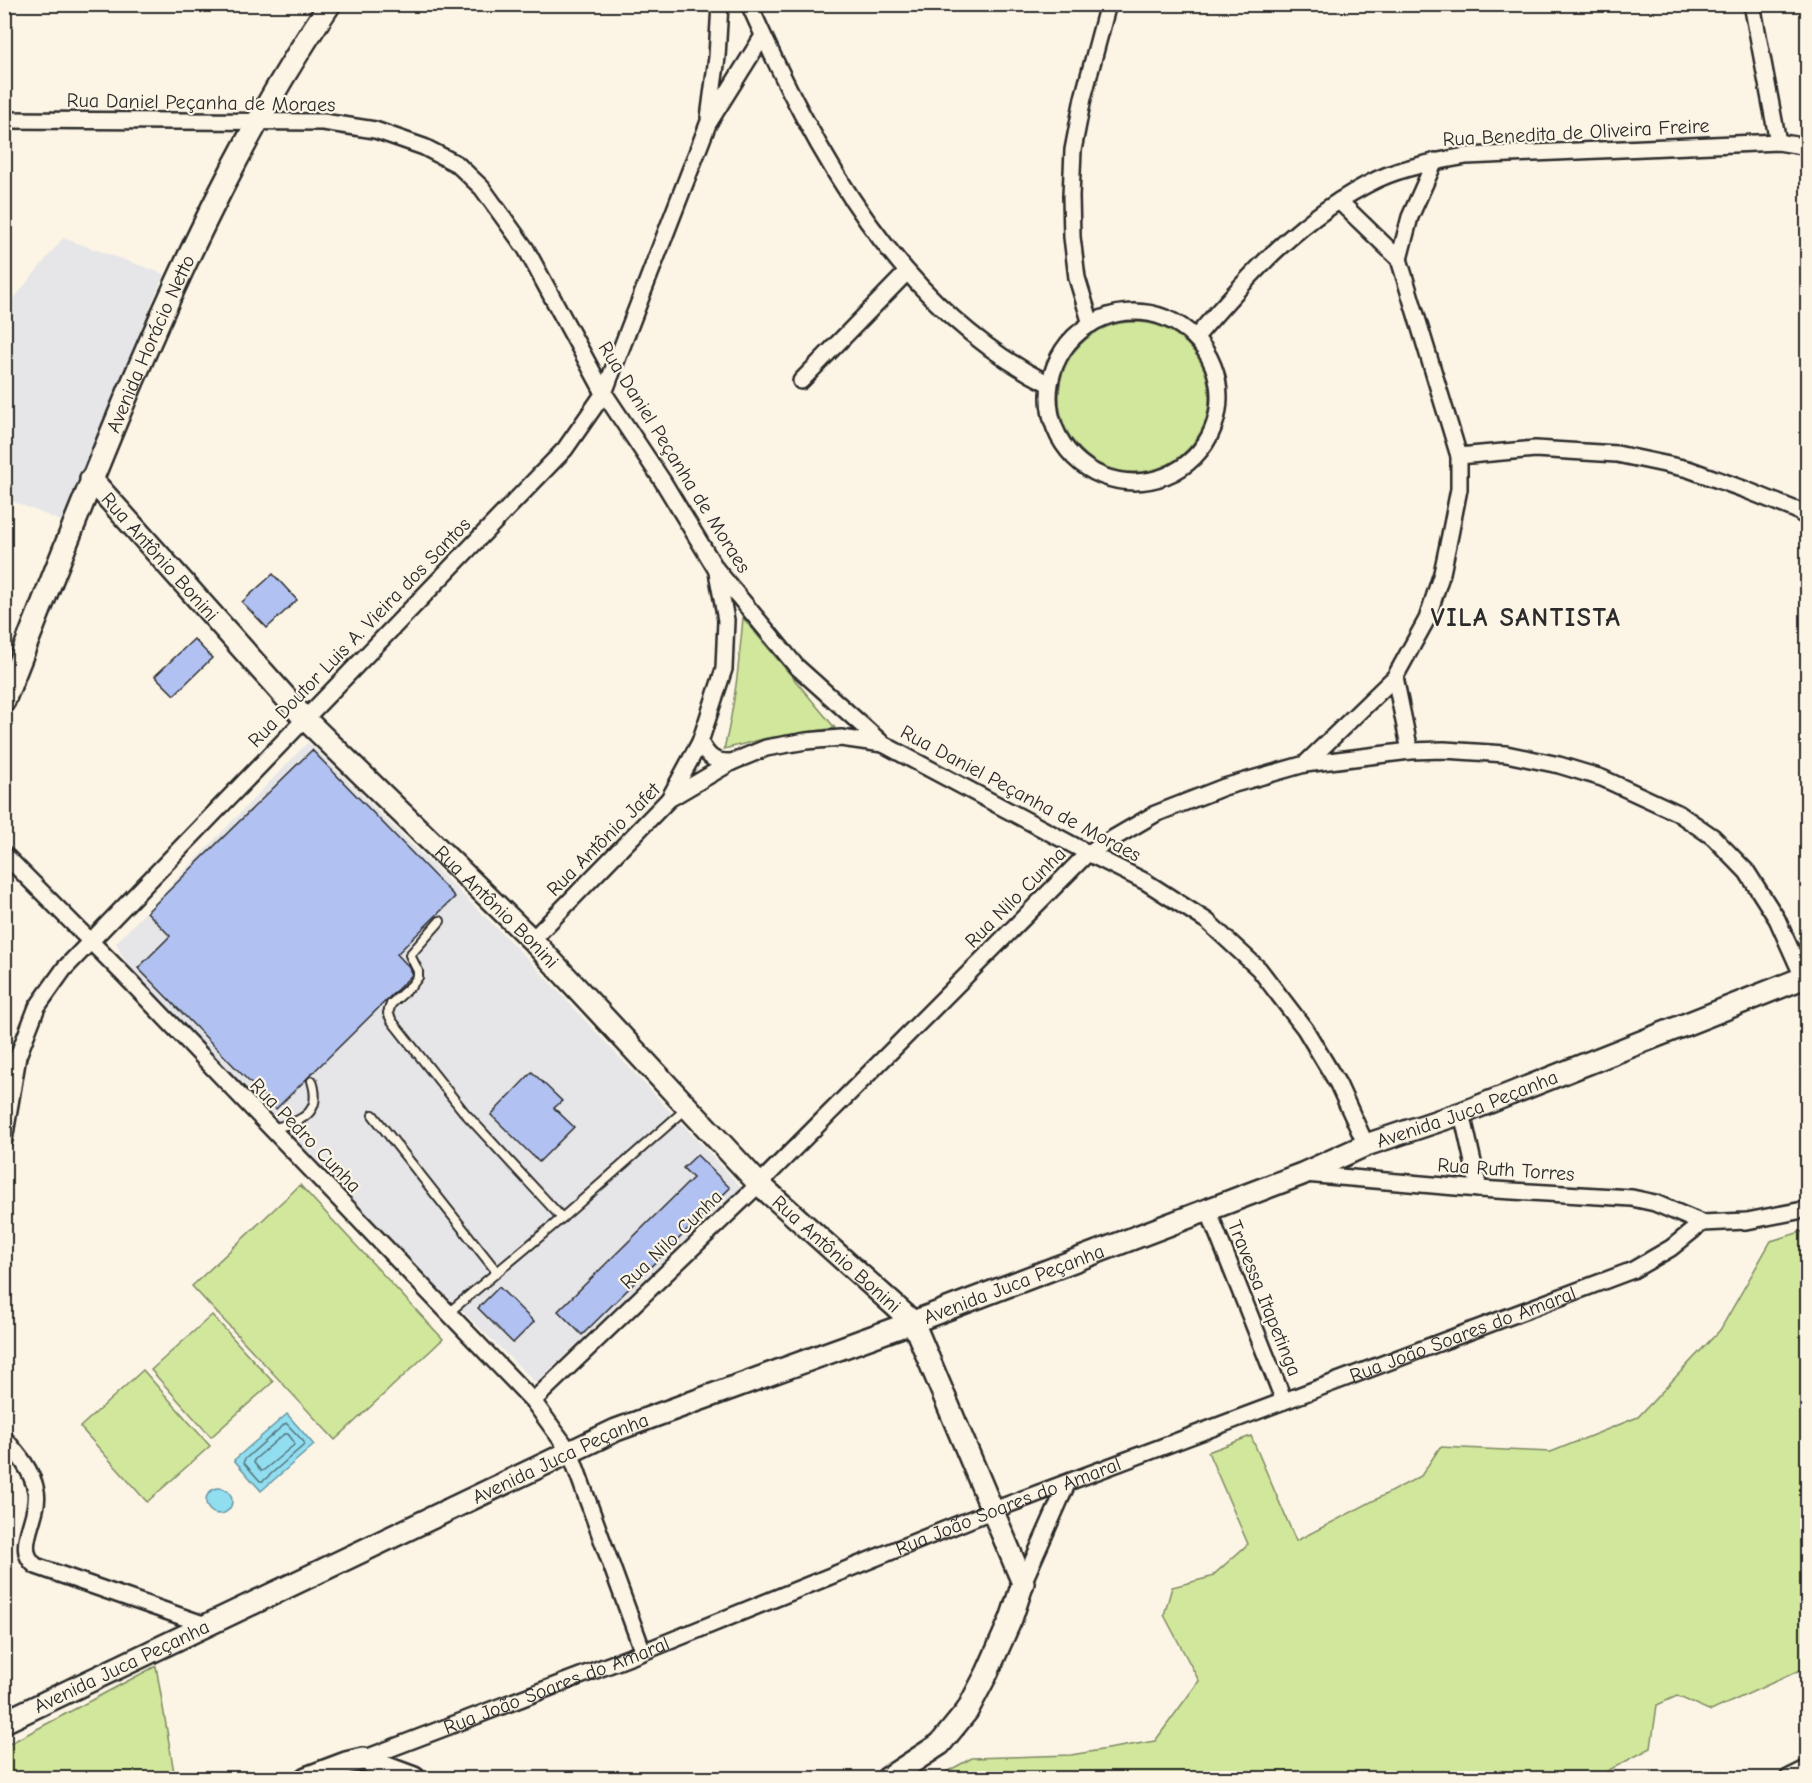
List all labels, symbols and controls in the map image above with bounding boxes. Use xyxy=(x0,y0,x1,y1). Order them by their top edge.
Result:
street label: Rua Daniel Peçanha de Moraes xyxy=(66,89,336,116)
street label: Rua Benedita de Oliveira Freire xyxy=(1442,114,1710,151)
street label: Avenida Horácio Netto xyxy=(102,251,200,436)
street label: Rua Daniel Peçanha de Moraes xyxy=(594,337,756,577)
street label: Rua Antônio Bonini xyxy=(96,488,223,626)
street label: Rua Doutor Luis A. Vieira dos Santos xyxy=(243,513,475,752)
district label: VILA SANTISTA xyxy=(1431,603,1621,633)
street label: Rua Daniel Peçanha de Moraes xyxy=(897,720,1145,867)
street label: Rua Antônio Jafet xyxy=(542,777,666,901)
street label: Rua Antônio Bonini xyxy=(430,841,563,973)
street label: Rua Nilo Cunha xyxy=(960,842,1071,953)
street label: Avenida Juca Peçanha xyxy=(1374,1065,1561,1153)
street label: Rua Pedro Cunha xyxy=(245,1074,366,1197)
street label: Rua Ruth Torres xyxy=(1437,1153,1575,1186)
street label: Rua Nilo Cunha xyxy=(615,1185,727,1294)
street label: Rua Antônio Bonini xyxy=(767,1191,905,1318)
street label: Travessa Itapetinga xyxy=(1223,1217,1306,1379)
street label: Avenida Juca Peçanha xyxy=(920,1239,1108,1329)
street label: Rua João Soares do Amaral xyxy=(1347,1282,1579,1387)
street label: Avenida Juca Peçanha xyxy=(469,1408,652,1509)
street label: Rua João Soares do Amaral xyxy=(892,1452,1124,1560)
street label: Avenida Juca Peçanha xyxy=(30,1615,213,1718)
street label: Rua João Soares do Amaral xyxy=(440,1632,673,1739)

